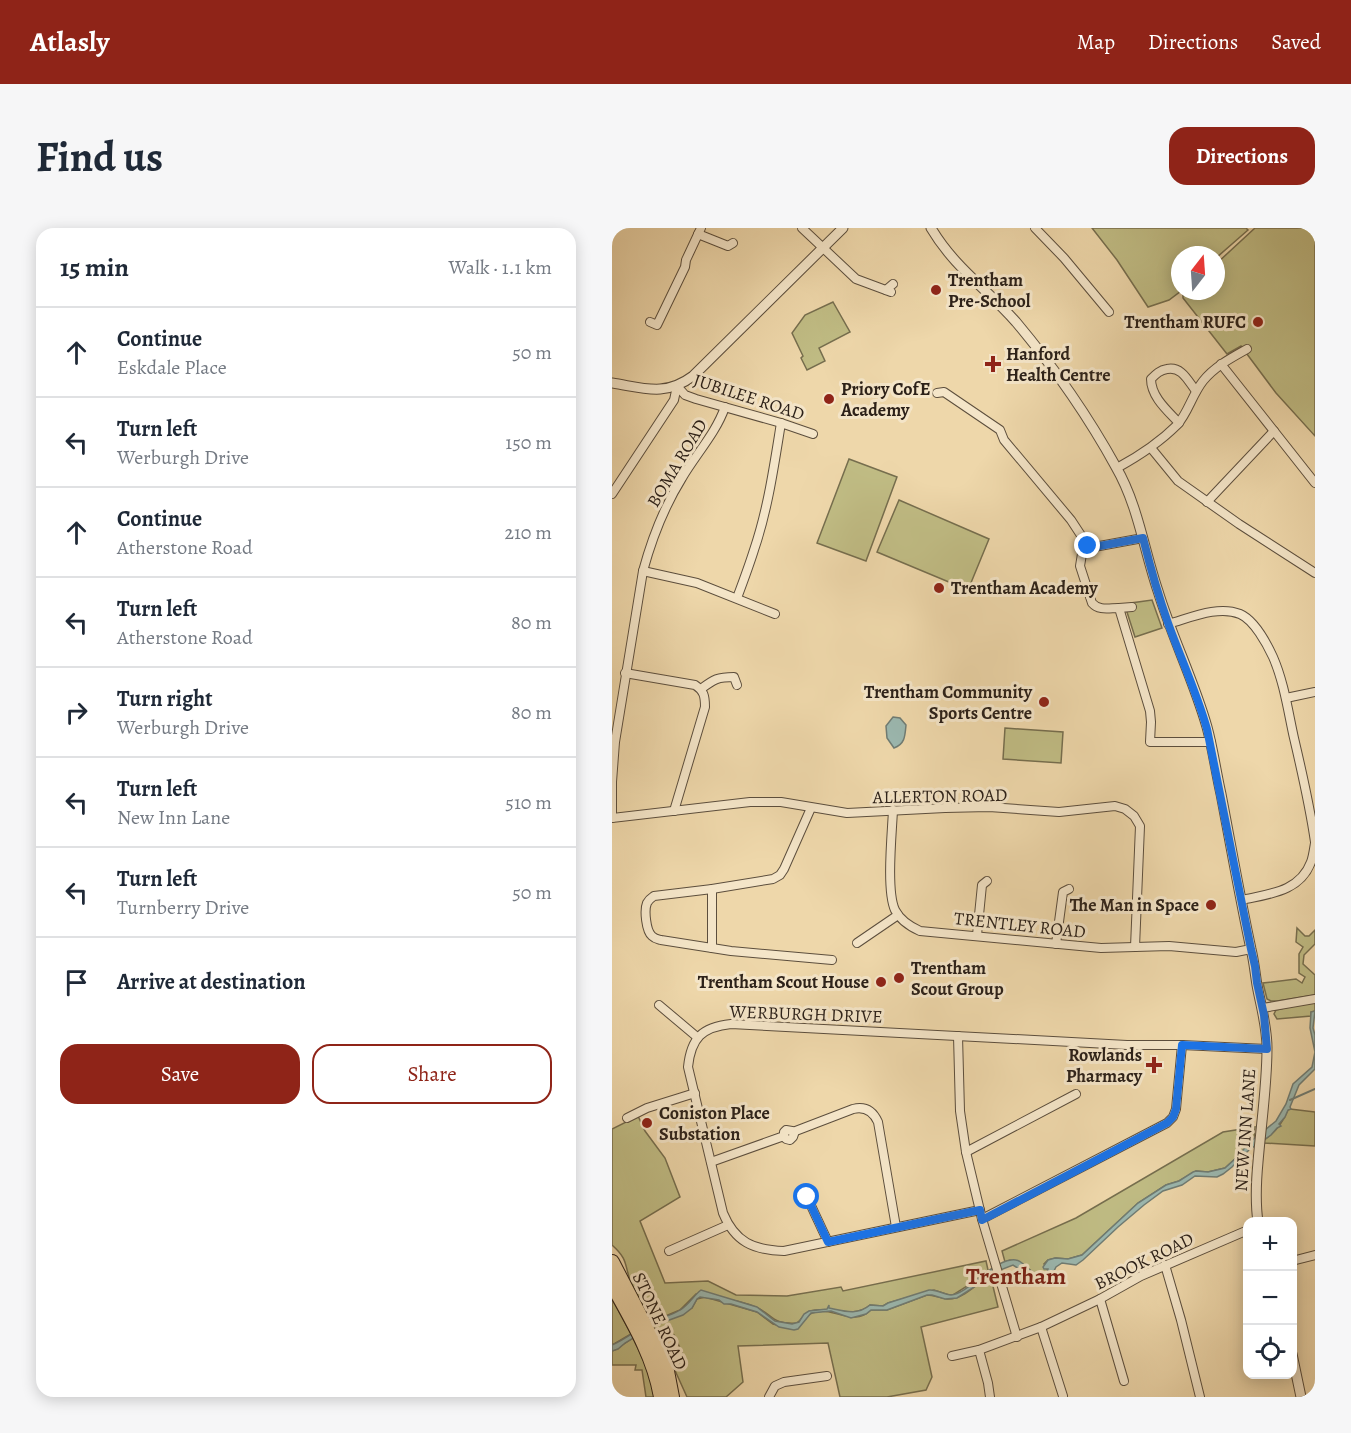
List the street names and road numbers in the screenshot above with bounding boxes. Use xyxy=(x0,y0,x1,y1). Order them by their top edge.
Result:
street label: JUBILEE ROAD xyxy=(690,368,808,426)
street label: BOMA ROAD xyxy=(641,414,713,512)
street label: ALLERTON ROAD xyxy=(872,783,1007,809)
street label: TRENTLEY ROAD xyxy=(953,906,1087,944)
street label: WERBURGH DRIVE xyxy=(728,999,883,1029)
street label: NEW INN LANE xyxy=(1229,1068,1261,1192)
street label: BROOK ROAD xyxy=(1090,1227,1198,1295)
street label: STONE ROAD xyxy=(627,1268,693,1374)

